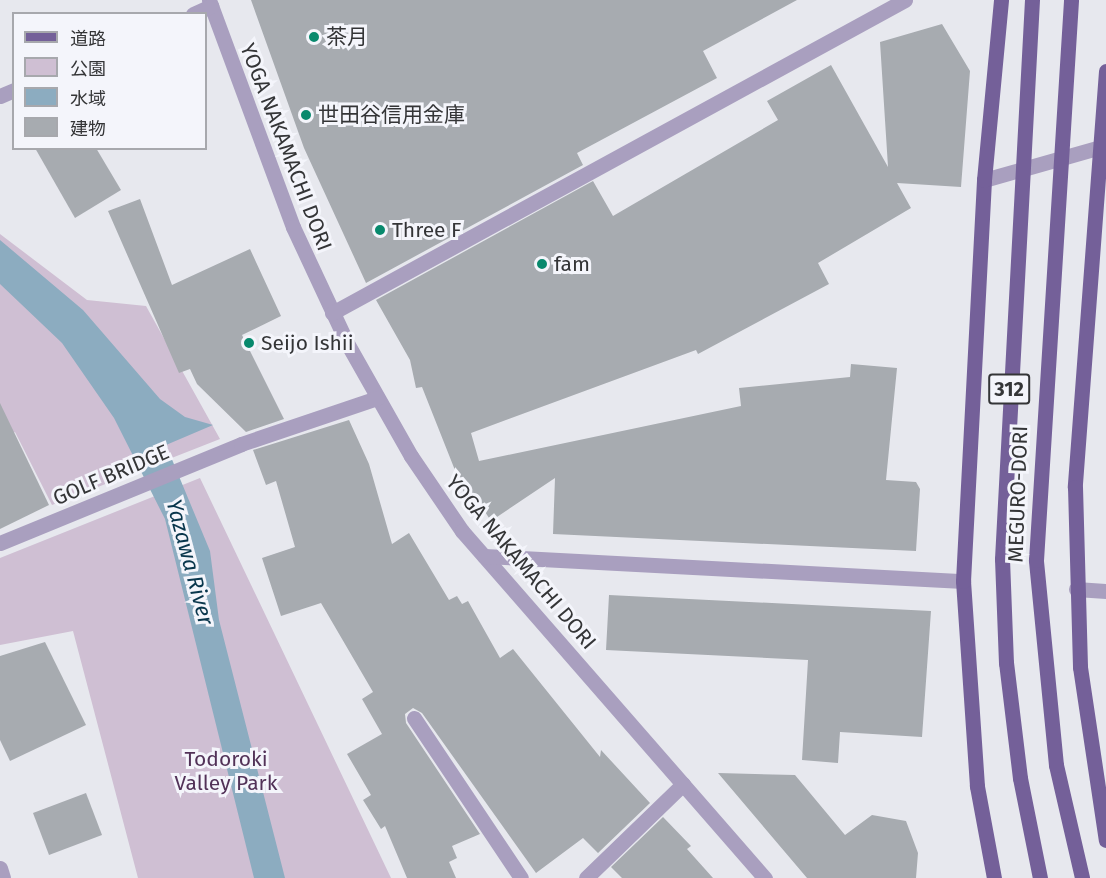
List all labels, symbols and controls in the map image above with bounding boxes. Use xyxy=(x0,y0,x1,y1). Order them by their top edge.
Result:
legend xyxy=(12,12,207,150)
place label: 茶月 xyxy=(326,24,368,50)
text: 道路 xyxy=(70,28,106,50)
marker: 茶月 xyxy=(307,30,321,44)
street label: YOGA NAKAMACHI DORI xyxy=(235,40,337,254)
text: 公園 xyxy=(70,58,106,80)
text: 水域 xyxy=(70,88,106,110)
place label: 世田谷信用金庫 xyxy=(318,102,465,128)
marker: 世田谷信用金庫 xyxy=(299,108,313,122)
text: 建物 xyxy=(70,118,106,140)
place label: Three F xyxy=(392,217,461,243)
marker: Three F xyxy=(373,223,387,237)
place label: fam xyxy=(554,251,590,277)
marker: fam xyxy=(535,257,549,271)
place label: Seijo Ishii xyxy=(261,330,354,356)
marker: Seijo Ishii xyxy=(242,336,256,350)
road number: 312 xyxy=(988,372,1030,406)
street label: MEGURO-DORI xyxy=(1003,425,1033,563)
street label: GOLF BRIDGE xyxy=(49,439,173,511)
street label: YOGA NAKAMACHI DORI xyxy=(441,470,601,654)
water label: Yazawa River xyxy=(161,496,219,628)
park label: Todoroki Valley Park xyxy=(175,746,277,796)

